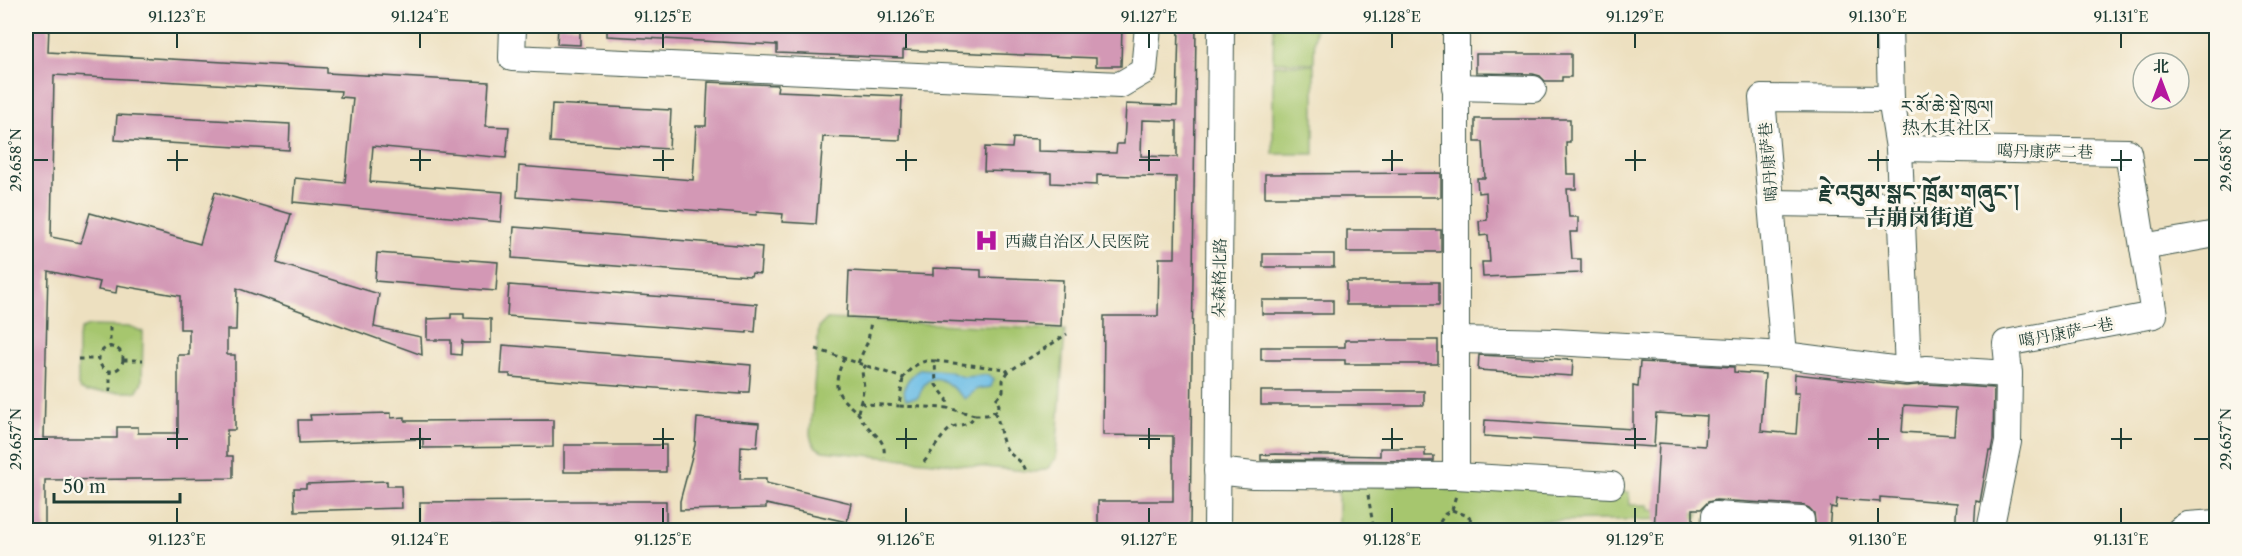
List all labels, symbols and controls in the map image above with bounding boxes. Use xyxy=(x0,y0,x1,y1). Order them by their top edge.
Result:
text: 91.123°E xyxy=(148,7,206,26)
text: 91.124°E xyxy=(391,7,449,26)
text: 91.125°E xyxy=(634,7,692,26)
text: 91.126°E xyxy=(877,7,935,26)
text: 91.127°E xyxy=(1121,7,1177,26)
text: 91.128°E xyxy=(1363,7,1421,26)
text: 91.129°E xyxy=(1606,7,1664,26)
text: 91.130°E xyxy=(1849,7,1907,26)
text: 91.131°E xyxy=(2093,7,2149,26)
north arrow xyxy=(2131,51,2191,111)
text: 北 xyxy=(2153,56,2169,76)
district label: ར་མོ་ཆེ་སྡེ་ཁུལ། 热木其社区 xyxy=(1901,92,1993,139)
street label: 噶丹康萨巷 xyxy=(1755,121,1781,203)
text: 29.658°N xyxy=(6,128,25,192)
text: 29.658°N xyxy=(2216,128,2235,192)
street label: 噶丹康萨二巷 xyxy=(1997,140,2093,162)
district label: རྗེ་འབུམ་སྒང་ཁྲོམ་གཞུང་། 吉崩岗街道 xyxy=(1818,175,2020,231)
hospital icon: 西藏自治区人民医院 xyxy=(974,228,1000,254)
place label: 西藏自治区人民医院 xyxy=(1005,231,1149,251)
street label: 朵森格北路 xyxy=(1208,238,1230,318)
street label: 噶丹康萨一巷 xyxy=(2017,313,2115,351)
text: 29.657°N xyxy=(6,408,25,470)
text: 29.657°N xyxy=(2216,408,2235,470)
scale bar xyxy=(54,466,180,504)
text: 50 m xyxy=(63,476,106,498)
text: 91.123°E xyxy=(148,530,206,549)
text: 91.124°E xyxy=(391,530,449,549)
text: 91.125°E xyxy=(634,530,692,549)
text: 91.126°E xyxy=(877,530,935,549)
text: 91.127°E xyxy=(1121,530,1177,549)
text: 91.128°E xyxy=(1363,530,1421,549)
text: 91.129°E xyxy=(1606,530,1664,549)
text: 91.130°E xyxy=(1849,530,1907,549)
text: 91.131°E xyxy=(2093,530,2149,549)

